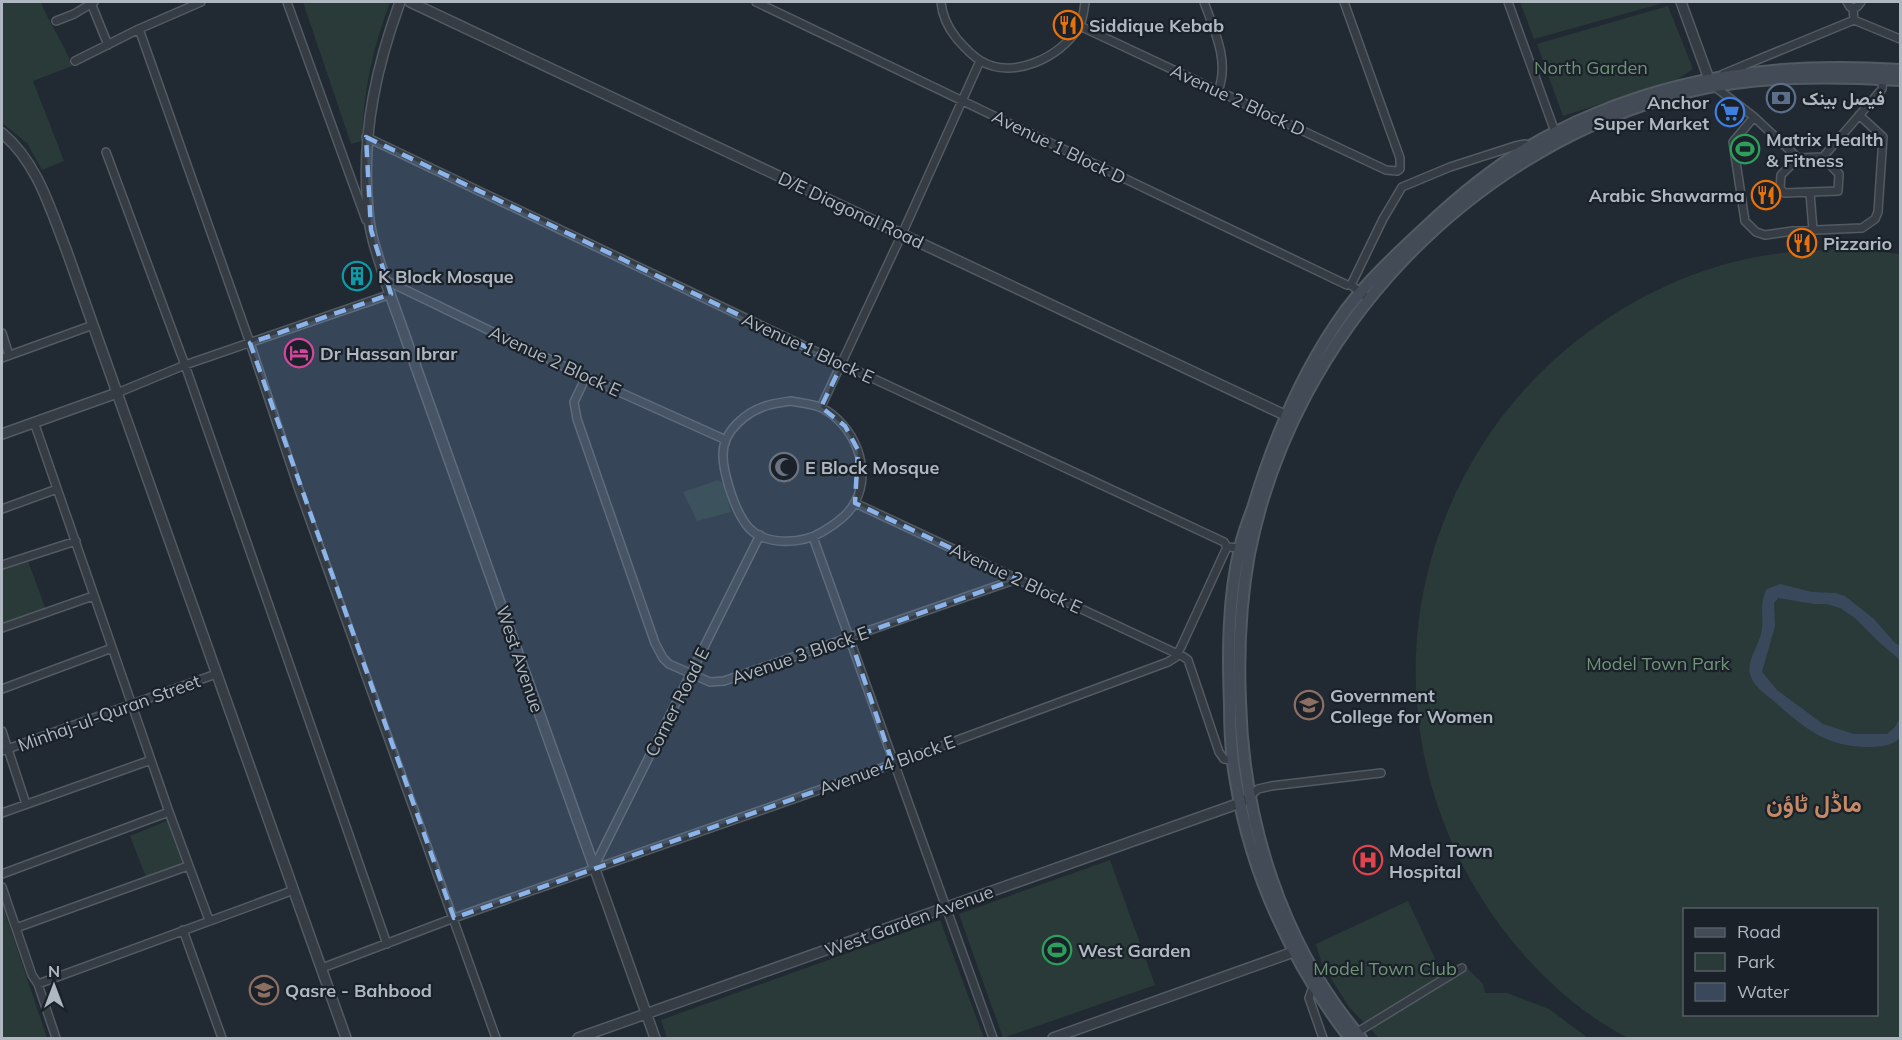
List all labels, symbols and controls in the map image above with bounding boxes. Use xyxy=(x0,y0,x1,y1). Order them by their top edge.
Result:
restaurant icon: Siddique Kebab xyxy=(1052,9,1084,41)
place label: Siddique Kebab xyxy=(1089,14,1224,37)
park label: North Garden xyxy=(1534,56,1648,79)
street label: Avenue 2 Block D xyxy=(1167,59,1309,141)
bank icon: فیصل بینک xyxy=(1765,82,1797,114)
place label: فیصل بینک xyxy=(1802,87,1885,110)
place label: Anchor Super Market xyxy=(1593,91,1710,135)
supermarket icon: Anchor Super Market xyxy=(1714,96,1746,128)
street label: Avenue 1 Block D xyxy=(988,105,1130,189)
place label: Matrix Health & Fitness xyxy=(1766,128,1884,172)
sports icon: Matrix Health & Fitness xyxy=(1729,133,1761,165)
street label: D/E Diagonal Road xyxy=(775,166,927,254)
restaurant icon: Arabic Shawarma xyxy=(1750,179,1782,211)
place label: Arabic Shawarma xyxy=(1589,184,1745,207)
restaurant icon: Pizzario xyxy=(1786,227,1818,259)
place label: Pizzario xyxy=(1823,232,1892,255)
building icon: K Block Mosque xyxy=(341,260,373,292)
place label: K Block Mosque xyxy=(378,265,514,288)
street label: Avenue 1 Block E xyxy=(738,307,878,389)
street label: Avenue 2 Block E xyxy=(485,320,625,402)
hotel icon: Dr Hassan Ibrar xyxy=(283,337,315,369)
place label: Dr Hassan Ibrar xyxy=(320,342,458,365)
mosque icon: E Block Mosque xyxy=(768,451,800,483)
place label: E Block Mosque xyxy=(805,456,940,479)
street label: Avenue 2 Block E xyxy=(946,537,1086,619)
street label: West Avenue xyxy=(491,603,549,715)
street label: Avenue 3 Block E xyxy=(729,621,871,689)
street label: Corner Road E xyxy=(640,644,714,760)
park label: Model Town Park xyxy=(1586,652,1731,675)
street label: Minhaj-ul-Quran Street xyxy=(15,669,203,757)
place label: Government College for Women xyxy=(1330,684,1493,728)
school or university icon: Government College for Women xyxy=(1293,689,1325,721)
street label: Avenue 4 Block E xyxy=(816,730,958,800)
district label: ماڈل ٹاؤن xyxy=(1766,788,1862,819)
place label: Model Town Hospital xyxy=(1389,839,1493,883)
hospital icon: Model Town Hospital xyxy=(1352,844,1384,876)
street label: West Garden Avenue xyxy=(822,880,996,962)
legend xyxy=(1683,908,1878,1016)
text: Road xyxy=(1737,920,1781,943)
sports icon: West Garden xyxy=(1041,934,1073,966)
place label: West Garden xyxy=(1078,939,1191,962)
text: Park xyxy=(1737,950,1776,973)
north arrow xyxy=(24,956,84,1016)
park label: Model Town Club xyxy=(1313,957,1457,980)
text: N xyxy=(48,961,60,981)
school or university icon: Qasre - Bahbood xyxy=(248,974,280,1006)
place label: Qasre - Bahbood xyxy=(285,979,432,1002)
text: Water xyxy=(1737,980,1790,1003)

